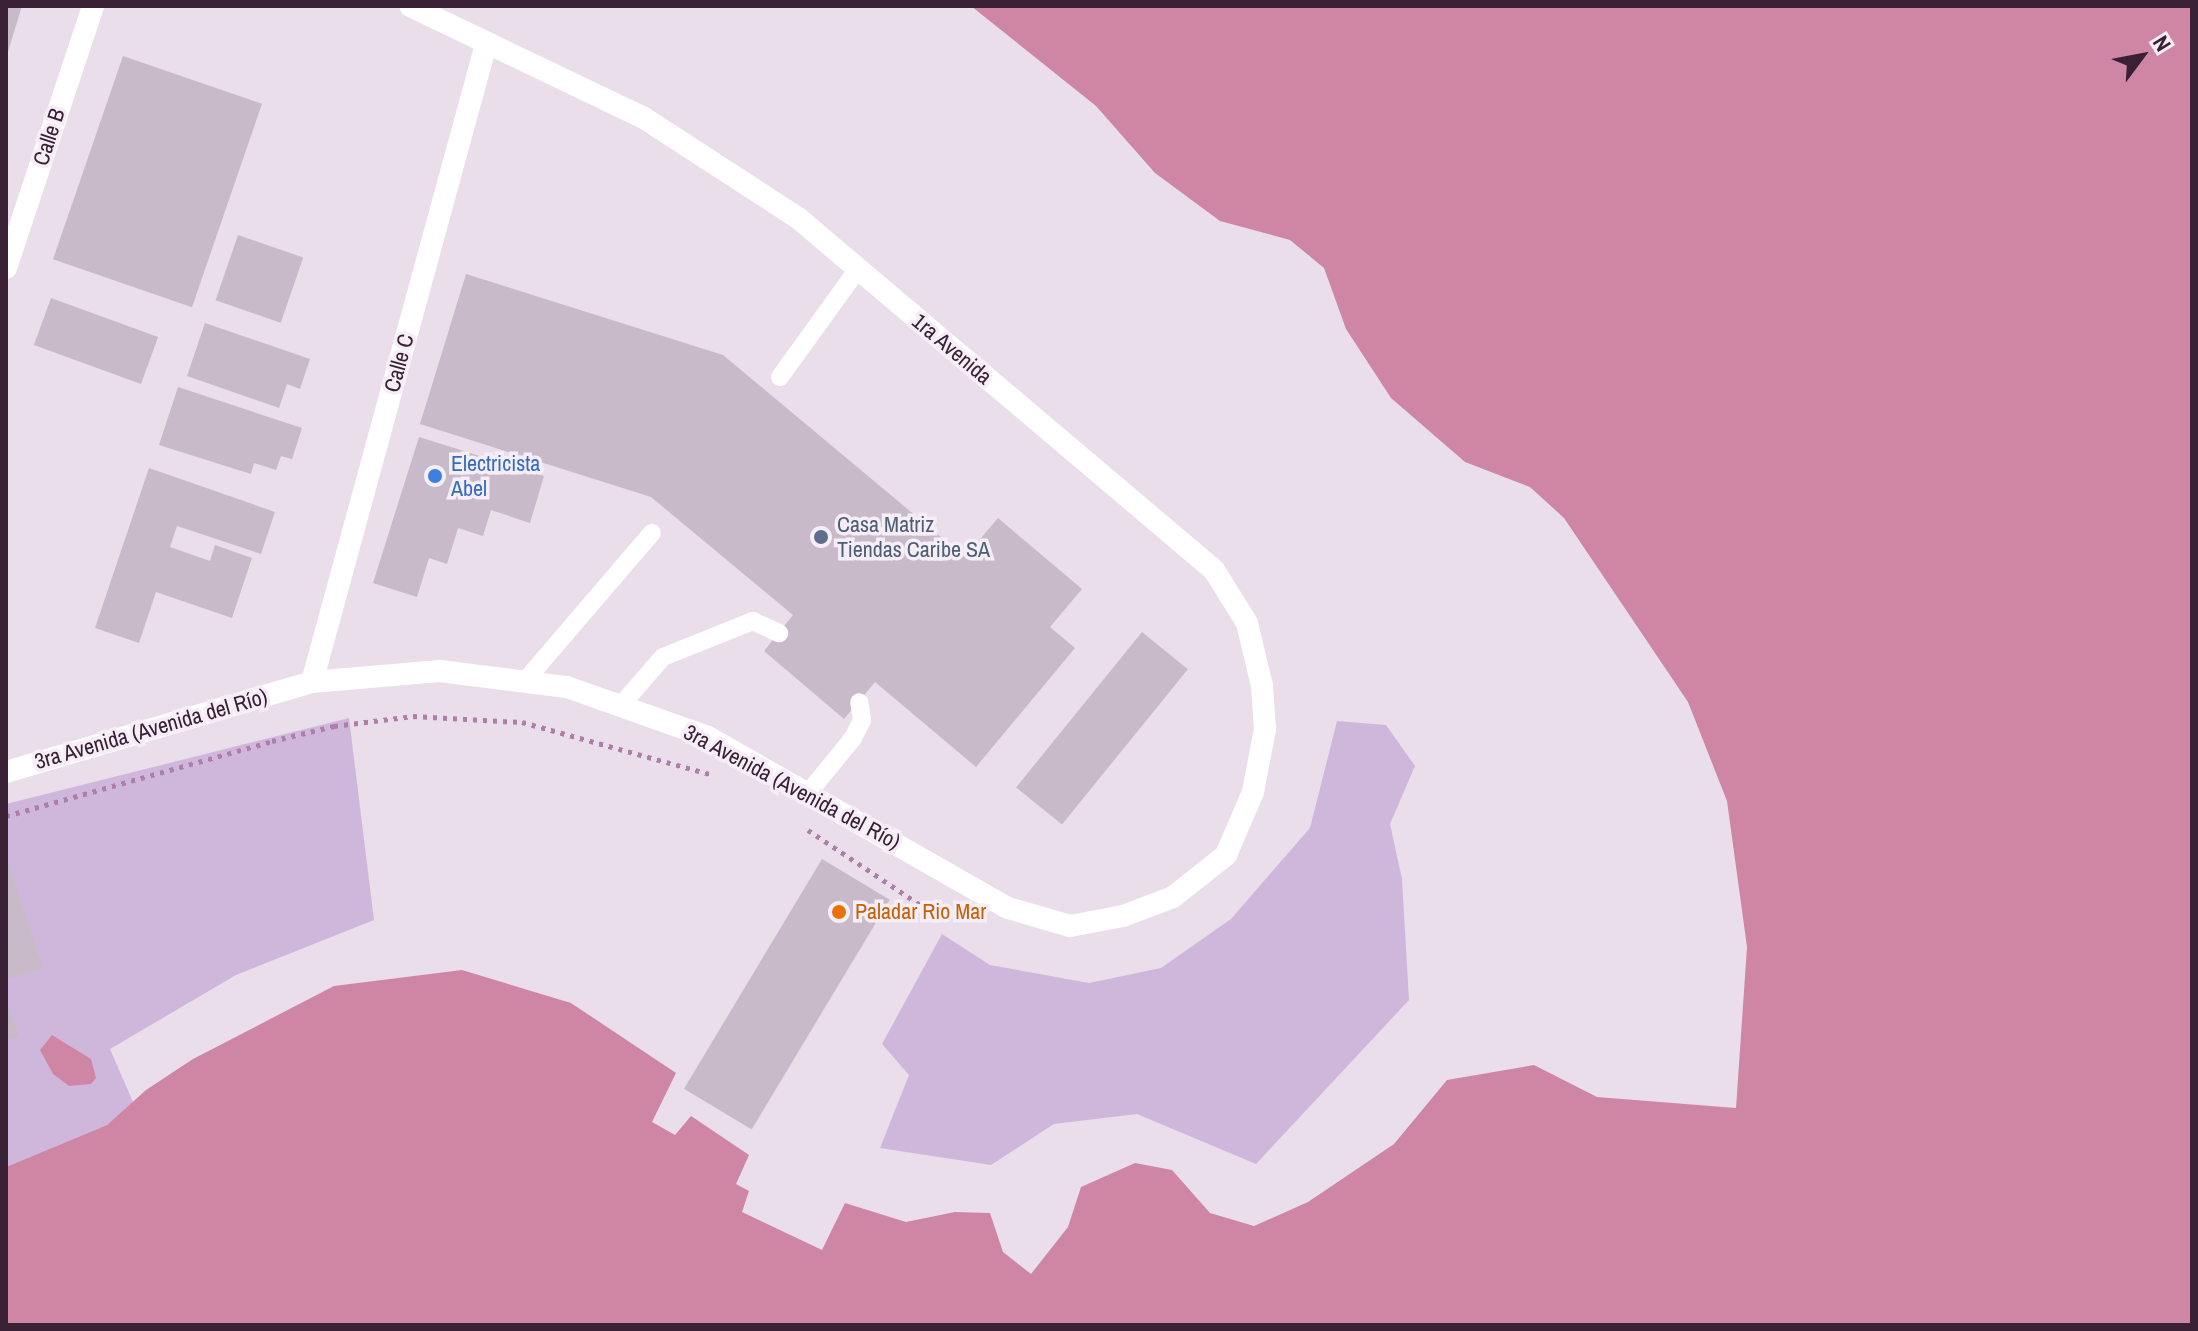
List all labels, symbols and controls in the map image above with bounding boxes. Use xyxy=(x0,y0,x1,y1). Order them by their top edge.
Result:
north arrow xyxy=(2102,16,2182,96)
text: N xyxy=(2146,30,2179,57)
street label: Calle B xyxy=(27,105,71,169)
street label: 1ra Avenida xyxy=(906,308,998,390)
street label: Calle C xyxy=(379,331,419,395)
place label: Electricista Abel xyxy=(451,450,540,502)
marker: Electricista Abel xyxy=(426,467,444,485)
place label: Casa Matriz Tiendas Caribe SA xyxy=(837,511,990,562)
marker: Casa Matriz Tiendas Caribe SA xyxy=(812,528,830,546)
street label: 3ra Avenida (Avenida del Río) xyxy=(31,683,271,775)
street label: 3ra Avenida (Avenida del Río) xyxy=(679,719,905,855)
place label: Paladar Rio Mar xyxy=(855,899,986,925)
marker: Paladar Rio Mar xyxy=(830,903,848,921)

